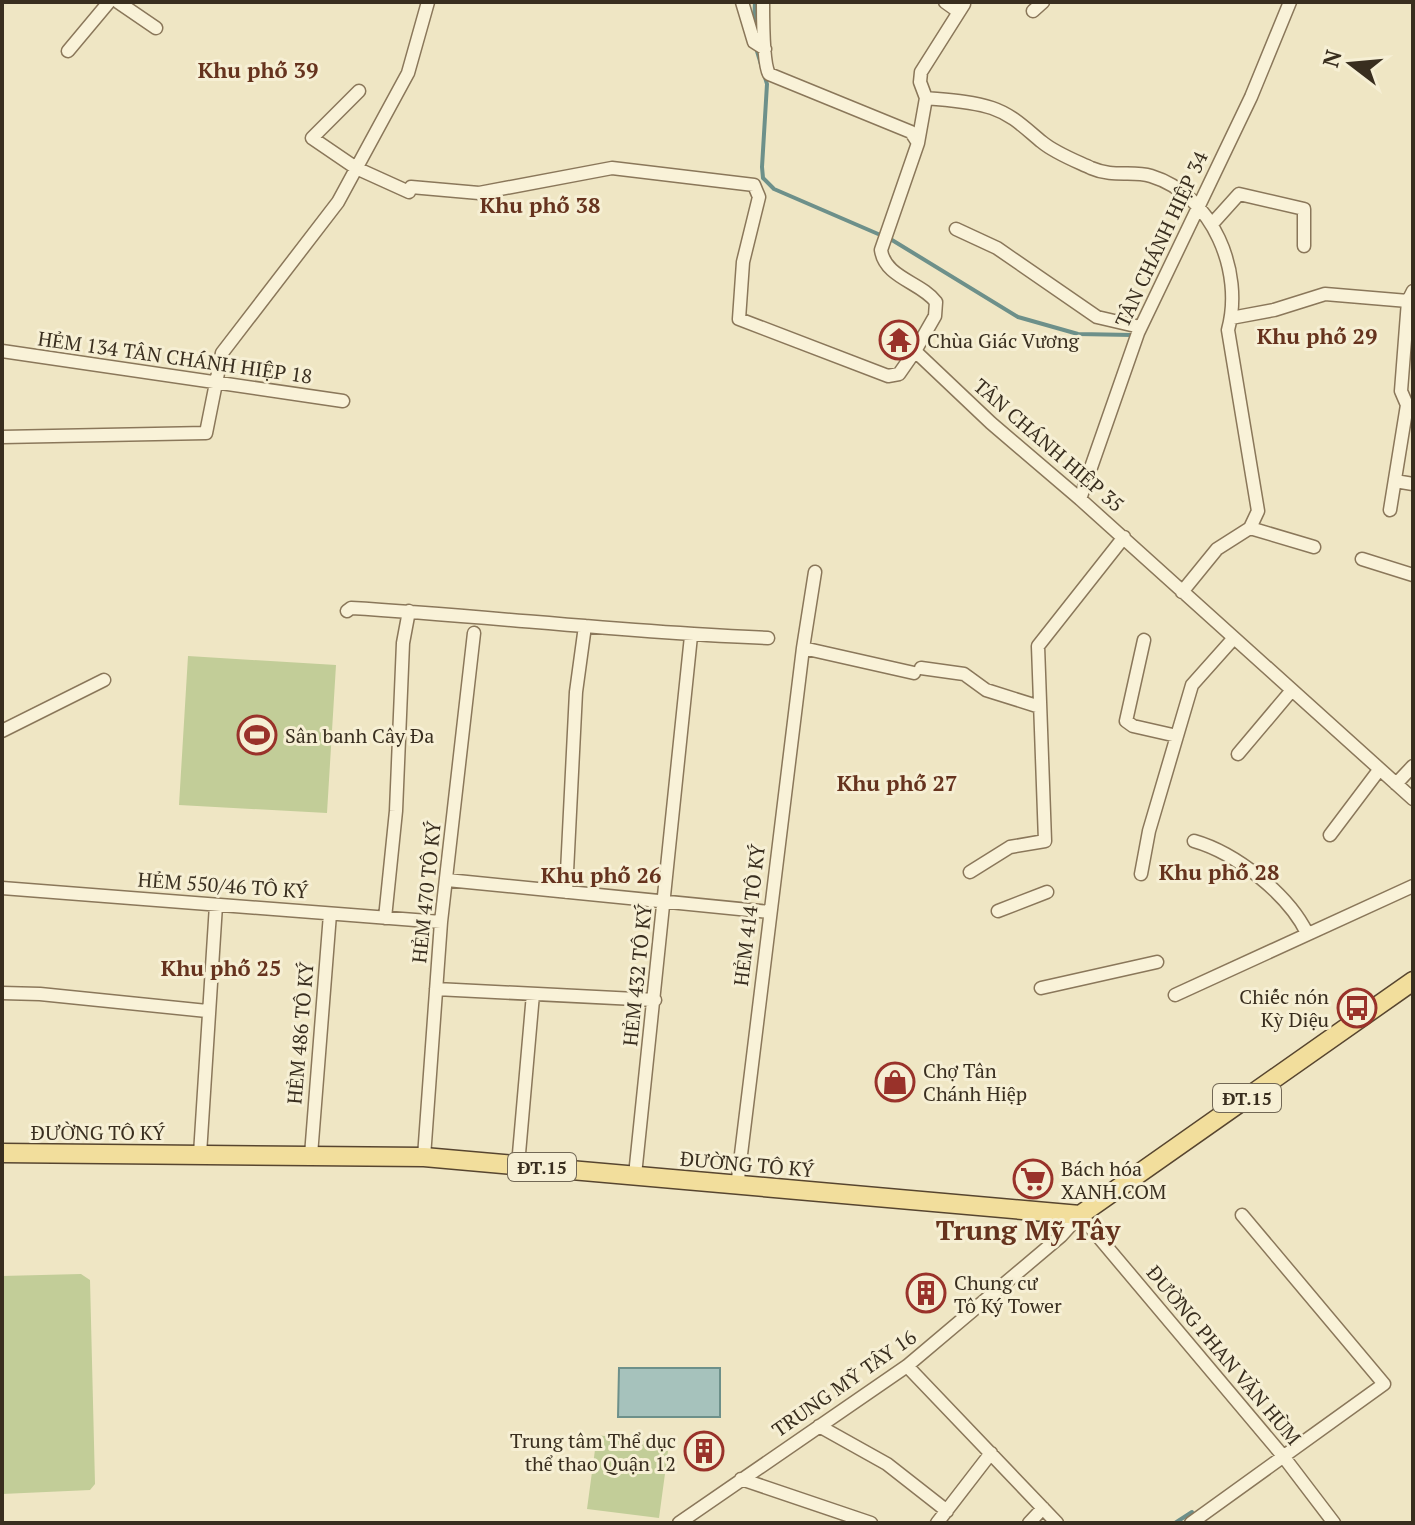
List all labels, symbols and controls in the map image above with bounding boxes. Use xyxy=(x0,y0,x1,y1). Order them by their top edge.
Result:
north arrow xyxy=(1311,24,1391,104)
text: N xyxy=(1315,46,1348,70)
district label: Khu phố 39 xyxy=(198,55,318,84)
street label: TÂN CHÁNH HIỆP 34 xyxy=(1108,146,1214,331)
district label: Khu phố 38 xyxy=(480,190,600,219)
temple icon: Chùa Giác Vương xyxy=(878,319,920,361)
district label: Khu phố 29 xyxy=(1257,321,1377,350)
street label: HẺM 134 TÂN CHÁNH HIỆP 18 xyxy=(36,324,314,390)
place label: Chùa Giác Vương xyxy=(927,327,1080,354)
street label: TÂN CHÁNH HIỆP 35 xyxy=(968,372,1130,518)
sports icon: Sân banh Cây Đa xyxy=(236,714,278,756)
place label: Sân banh Cây Đa xyxy=(285,722,434,749)
district label: Khu phố 27 xyxy=(837,768,957,797)
street label: HẺM 470 TÔ KÝ xyxy=(405,820,447,964)
street label: HẺM 414 TÔ KÝ xyxy=(727,842,771,987)
district label: Khu phố 28 xyxy=(1159,857,1279,886)
district label: Khu phố 26 xyxy=(541,860,661,889)
street label: HẺM 550/46 TÔ KÝ xyxy=(137,866,309,904)
street label: HẺM 432 TÔ KÝ xyxy=(616,903,658,1047)
district label: Khu phố 25 xyxy=(161,953,281,982)
street label: HẺM 486 TÔ KÝ xyxy=(280,961,320,1105)
place label: Chiếc nón Kỳ Diệu xyxy=(1239,983,1329,1033)
bus stop icon: Chiếc nón Kỳ Diệu xyxy=(1336,987,1378,1029)
place label: Chợ Tân Chánh Hiệp xyxy=(923,1057,1027,1107)
shop icon: Chợ Tân Chánh Hiệp xyxy=(874,1061,916,1103)
road number: ĐT.15 xyxy=(1213,1084,1281,1112)
street label: ĐƯỜNG TÔ KÝ xyxy=(31,1119,165,1146)
street label: ĐƯỜNG TÔ KÝ xyxy=(679,1145,815,1183)
road number: ĐT.15 xyxy=(508,1153,576,1181)
place label: Bách hóa XANH.COM xyxy=(1061,1155,1166,1205)
supermarket icon: Bách hóa XANH.COM xyxy=(1012,1158,1054,1200)
district label: Trung Mỹ Tây xyxy=(936,1211,1121,1248)
street label: ĐƯỜNG PHAN VĂN HÙM xyxy=(1141,1260,1307,1450)
place label: Chung cư Tô Ký Tower xyxy=(954,1269,1062,1319)
building icon: Chung cư Tô Ký Tower xyxy=(905,1272,947,1314)
street label: TRUNG MỸ TÂY 16 xyxy=(767,1323,922,1443)
place label: Trung tâm Thể dục thể thao Quận 12 xyxy=(510,1427,676,1477)
building icon: Trung tâm Thể dục thể thao Quận 12 xyxy=(683,1430,725,1472)

